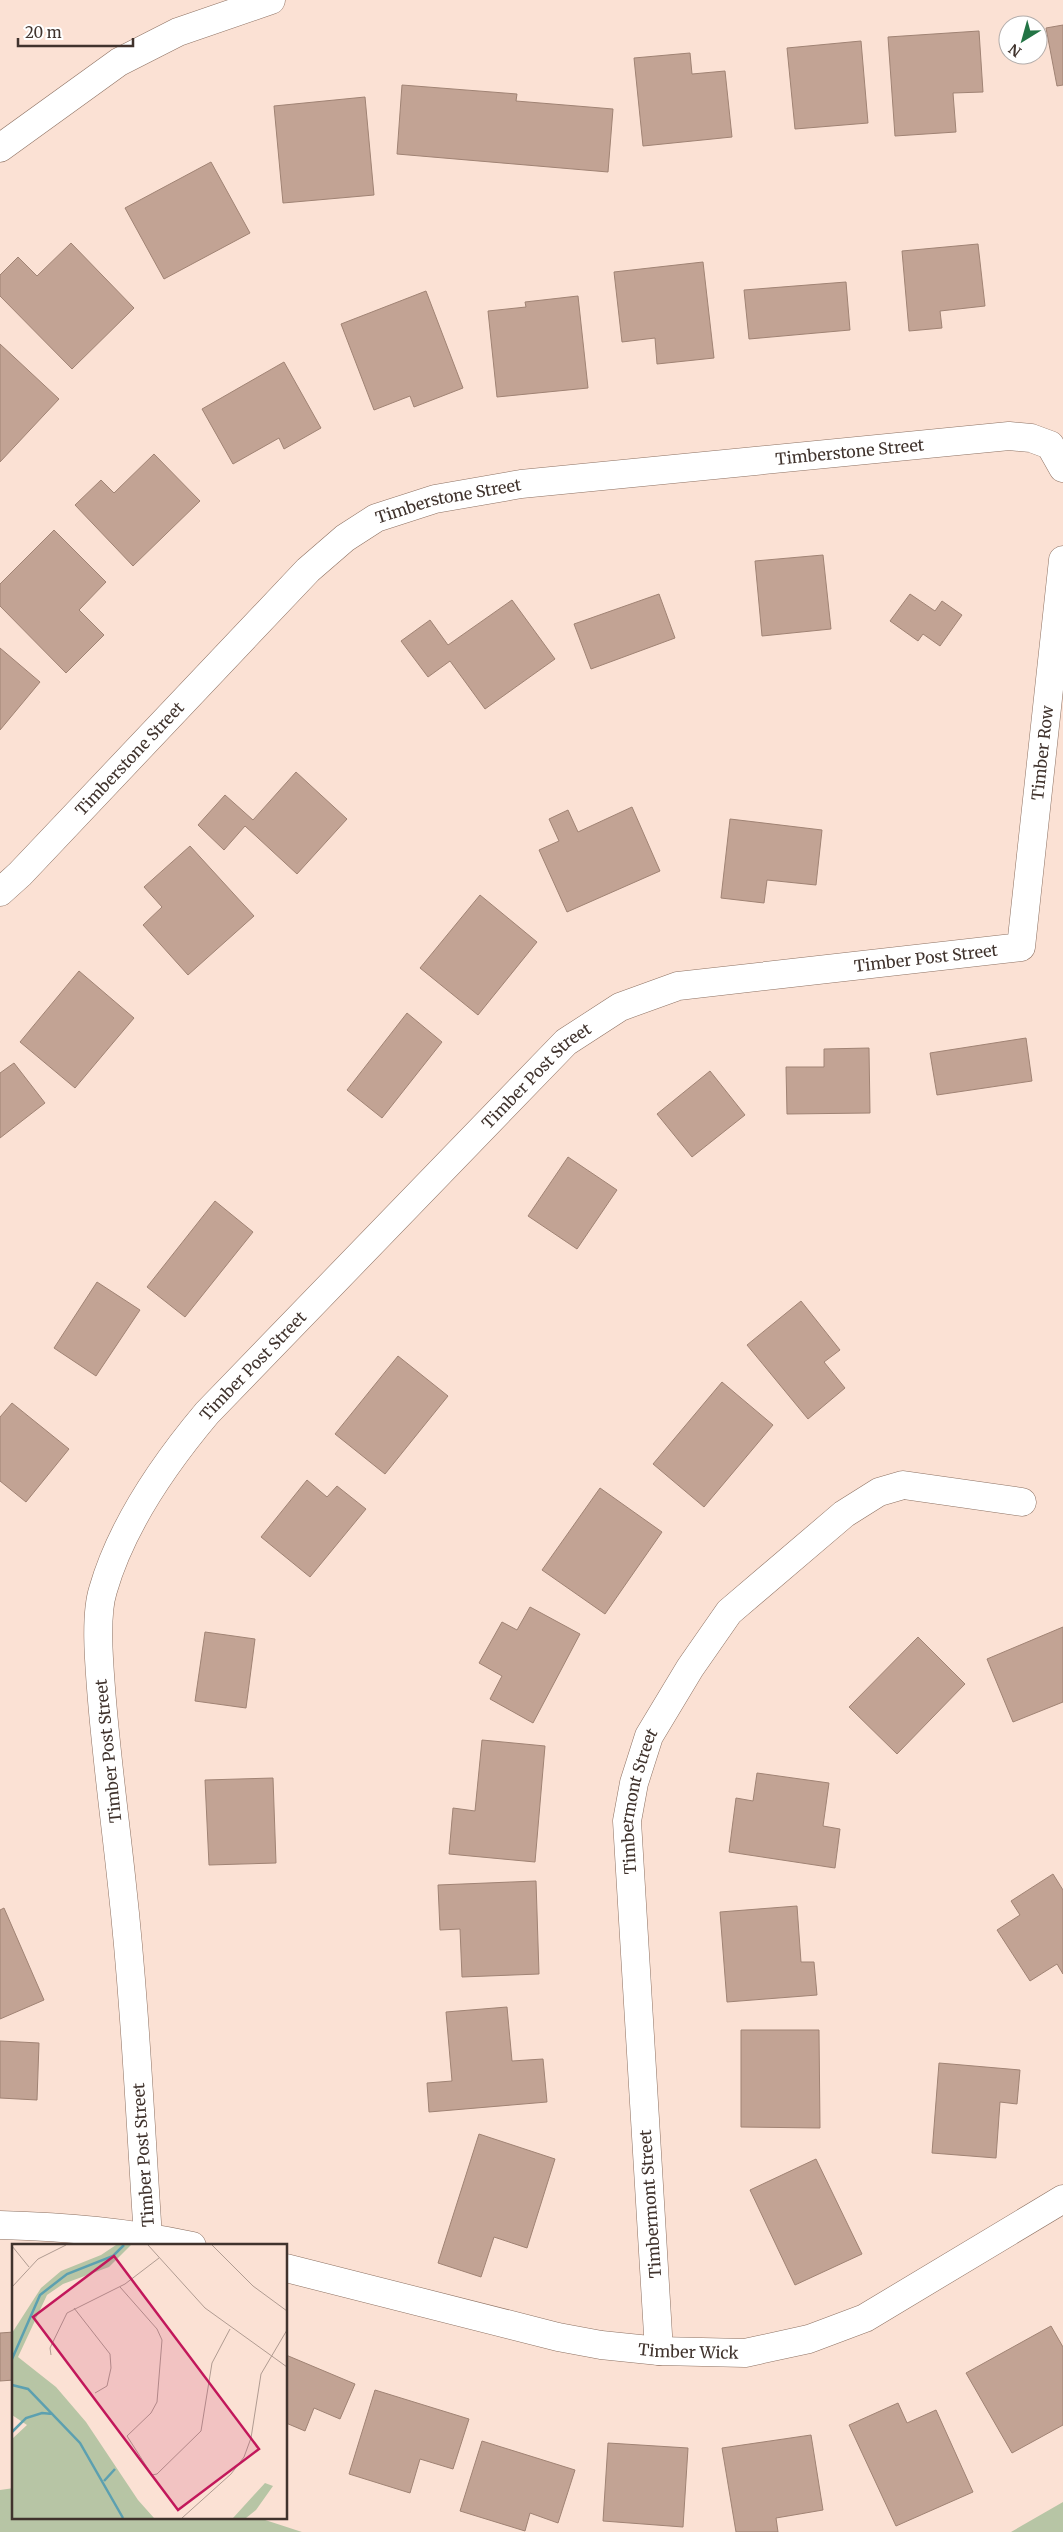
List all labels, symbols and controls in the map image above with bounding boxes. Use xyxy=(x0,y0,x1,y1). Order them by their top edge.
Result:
scale bar xyxy=(18,15,132,47)
north arrow xyxy=(998,15,1048,65)
text: 20 m xyxy=(25,23,62,42)
text: N xyxy=(1005,40,1025,61)
street label: Timberstone Street xyxy=(774,434,926,469)
street label: Timberstone Street xyxy=(373,474,523,528)
street label: Timberstone Street xyxy=(71,697,188,820)
street label: Timber Row xyxy=(1027,704,1057,801)
street label: Timber Post Street xyxy=(853,940,999,976)
street label: Timber Post Street xyxy=(478,1018,595,1133)
street label: Timber Post Street xyxy=(195,1306,311,1424)
street label: Timber Post Street xyxy=(90,1677,125,1824)
street label: Timbermont Street xyxy=(617,1724,662,1875)
street label: Timber Post Street xyxy=(128,2082,158,2228)
street label: Timbermont Street xyxy=(635,2128,665,2279)
inset map xyxy=(12,2244,288,2520)
street label: Timber Wick xyxy=(637,2339,740,2363)

